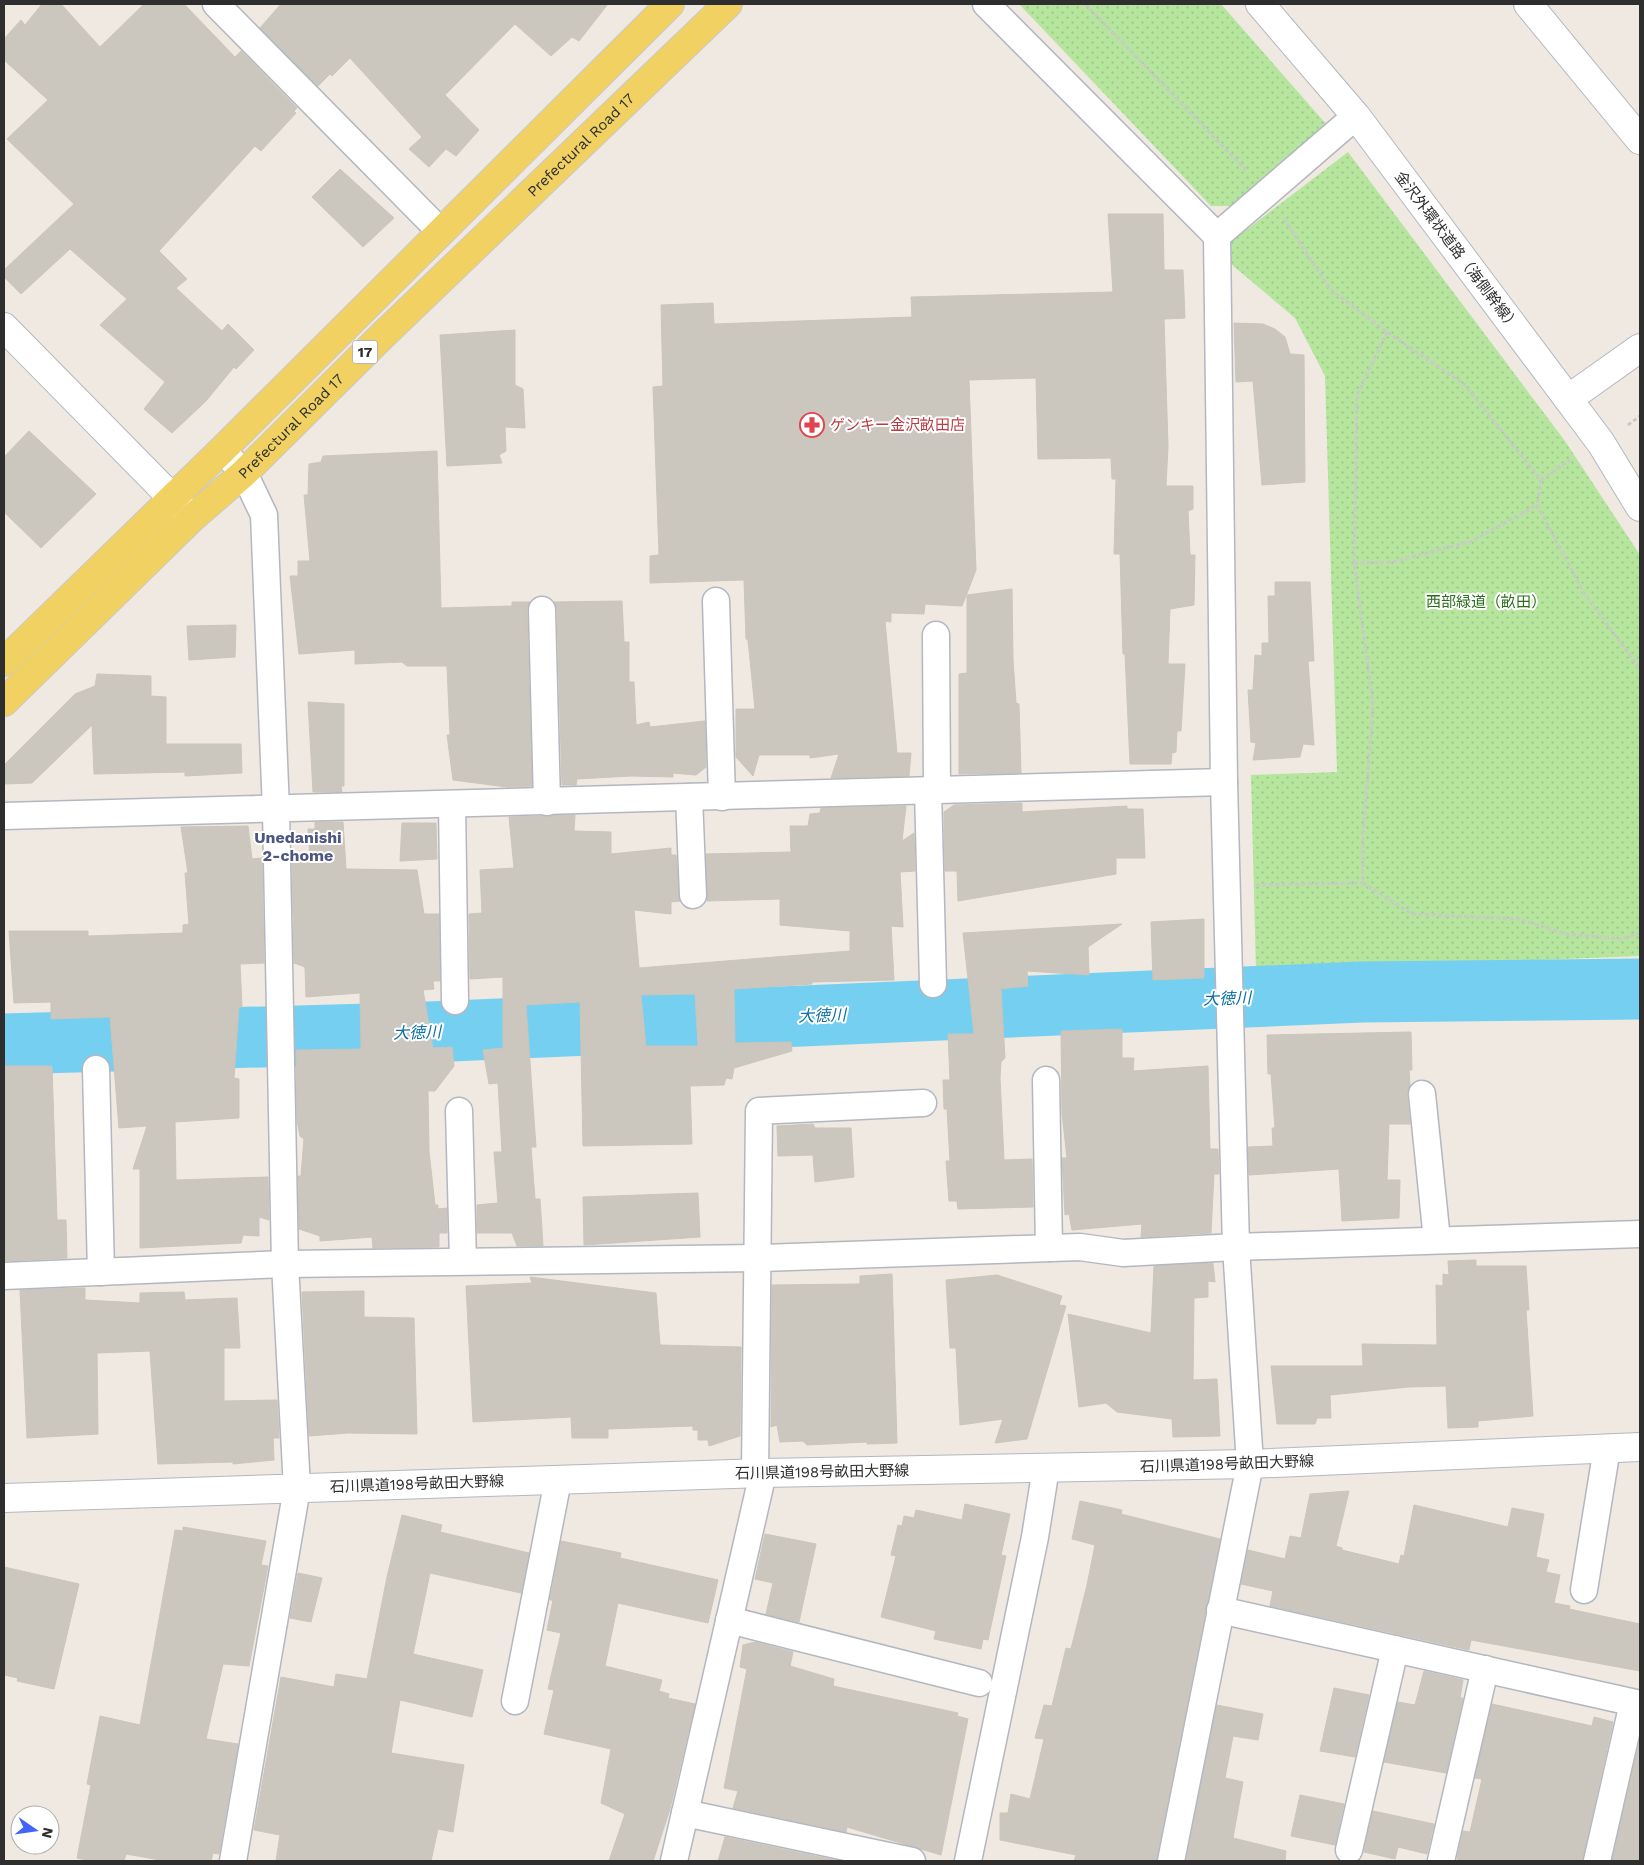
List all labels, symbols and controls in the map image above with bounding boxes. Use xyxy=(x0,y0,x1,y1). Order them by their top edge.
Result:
street label: Prefectural Road 17 xyxy=(524,90,638,201)
street label: 金沢外環状道路（海側幹線） xyxy=(1391,168,1523,334)
road number: 17 xyxy=(352,341,378,364)
street label: Prefectural Road 17 xyxy=(234,370,347,483)
pharmacy icon: ゲンキー金沢畝田店 xyxy=(799,412,825,438)
place label: ゲンキー金沢畝田店 xyxy=(830,416,965,434)
park label: 西部緑道（畝田） xyxy=(1426,593,1546,611)
district label: Unedanishi 2-chome xyxy=(254,828,342,865)
water label: 大徳川 xyxy=(1203,988,1253,1009)
water label: 大徳川 xyxy=(798,1005,848,1026)
water label: 大徳川 xyxy=(393,1022,443,1043)
street label: 石川県道198号畝田大野線 xyxy=(1140,1452,1314,1476)
street label: 石川県道198号畝田大野線 xyxy=(735,1461,909,1483)
street label: 石川県道198号畝田大野線 xyxy=(330,1472,504,1496)
north arrow xyxy=(10,1805,60,1855)
text: N xyxy=(39,1826,57,1840)

